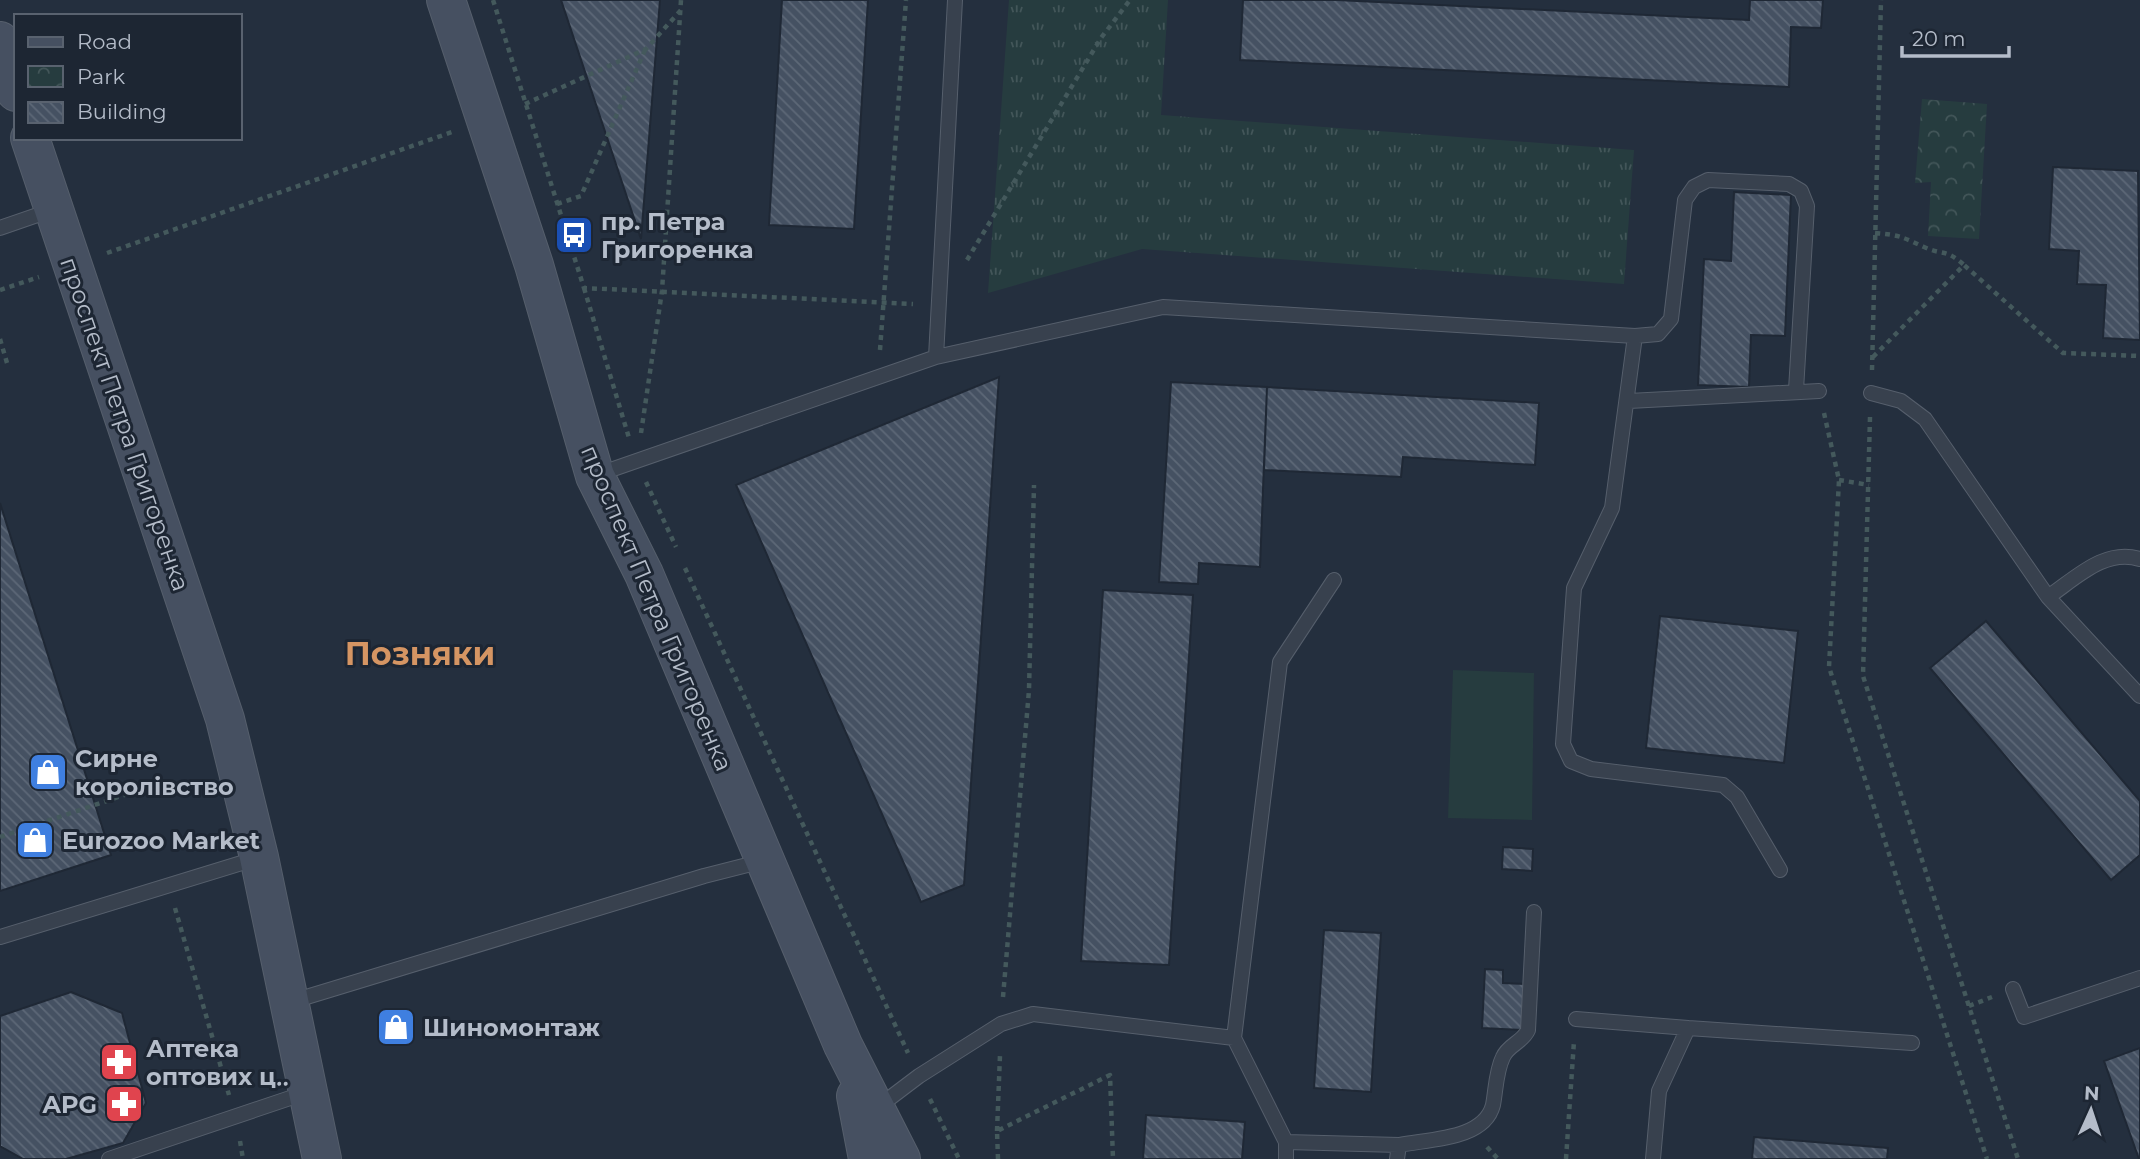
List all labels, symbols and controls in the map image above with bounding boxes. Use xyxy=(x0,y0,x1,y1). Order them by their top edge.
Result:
legend xyxy=(14,14,242,140)
scale bar xyxy=(1902,14,2009,58)
text: 20 m xyxy=(1912,26,1966,51)
text: Road xyxy=(77,29,132,54)
text: Park xyxy=(77,64,125,89)
text: Building xyxy=(77,99,167,124)
place label: пр. Петра Григоренка xyxy=(601,207,753,264)
bus stop icon: пр. Петра Григоренка xyxy=(553,214,595,256)
street label: проспект Петра Григоренка xyxy=(54,253,196,595)
street label: проспект Петра Григоренка xyxy=(575,441,739,775)
district label: Позняки xyxy=(345,634,495,673)
place label: Сирне королівство xyxy=(75,744,234,801)
shop icon: Сирне королівство xyxy=(27,751,69,793)
shop icon: Eurozoo Market xyxy=(14,819,56,861)
place label: Eurozoo Market xyxy=(62,826,261,855)
shop icon: Шиномонтаж xyxy=(375,1006,417,1048)
place label: Шиномонтаж xyxy=(423,1013,600,1042)
place label: Аптека оптових ц‥ xyxy=(146,1034,289,1091)
pharmacy icon: Аптека оптових ц‥ xyxy=(98,1041,140,1083)
north arrow xyxy=(2056,1075,2126,1145)
text: N xyxy=(2084,1082,2100,1105)
pharmacy icon: APG xyxy=(103,1083,145,1125)
place label: APG xyxy=(42,1090,97,1119)

